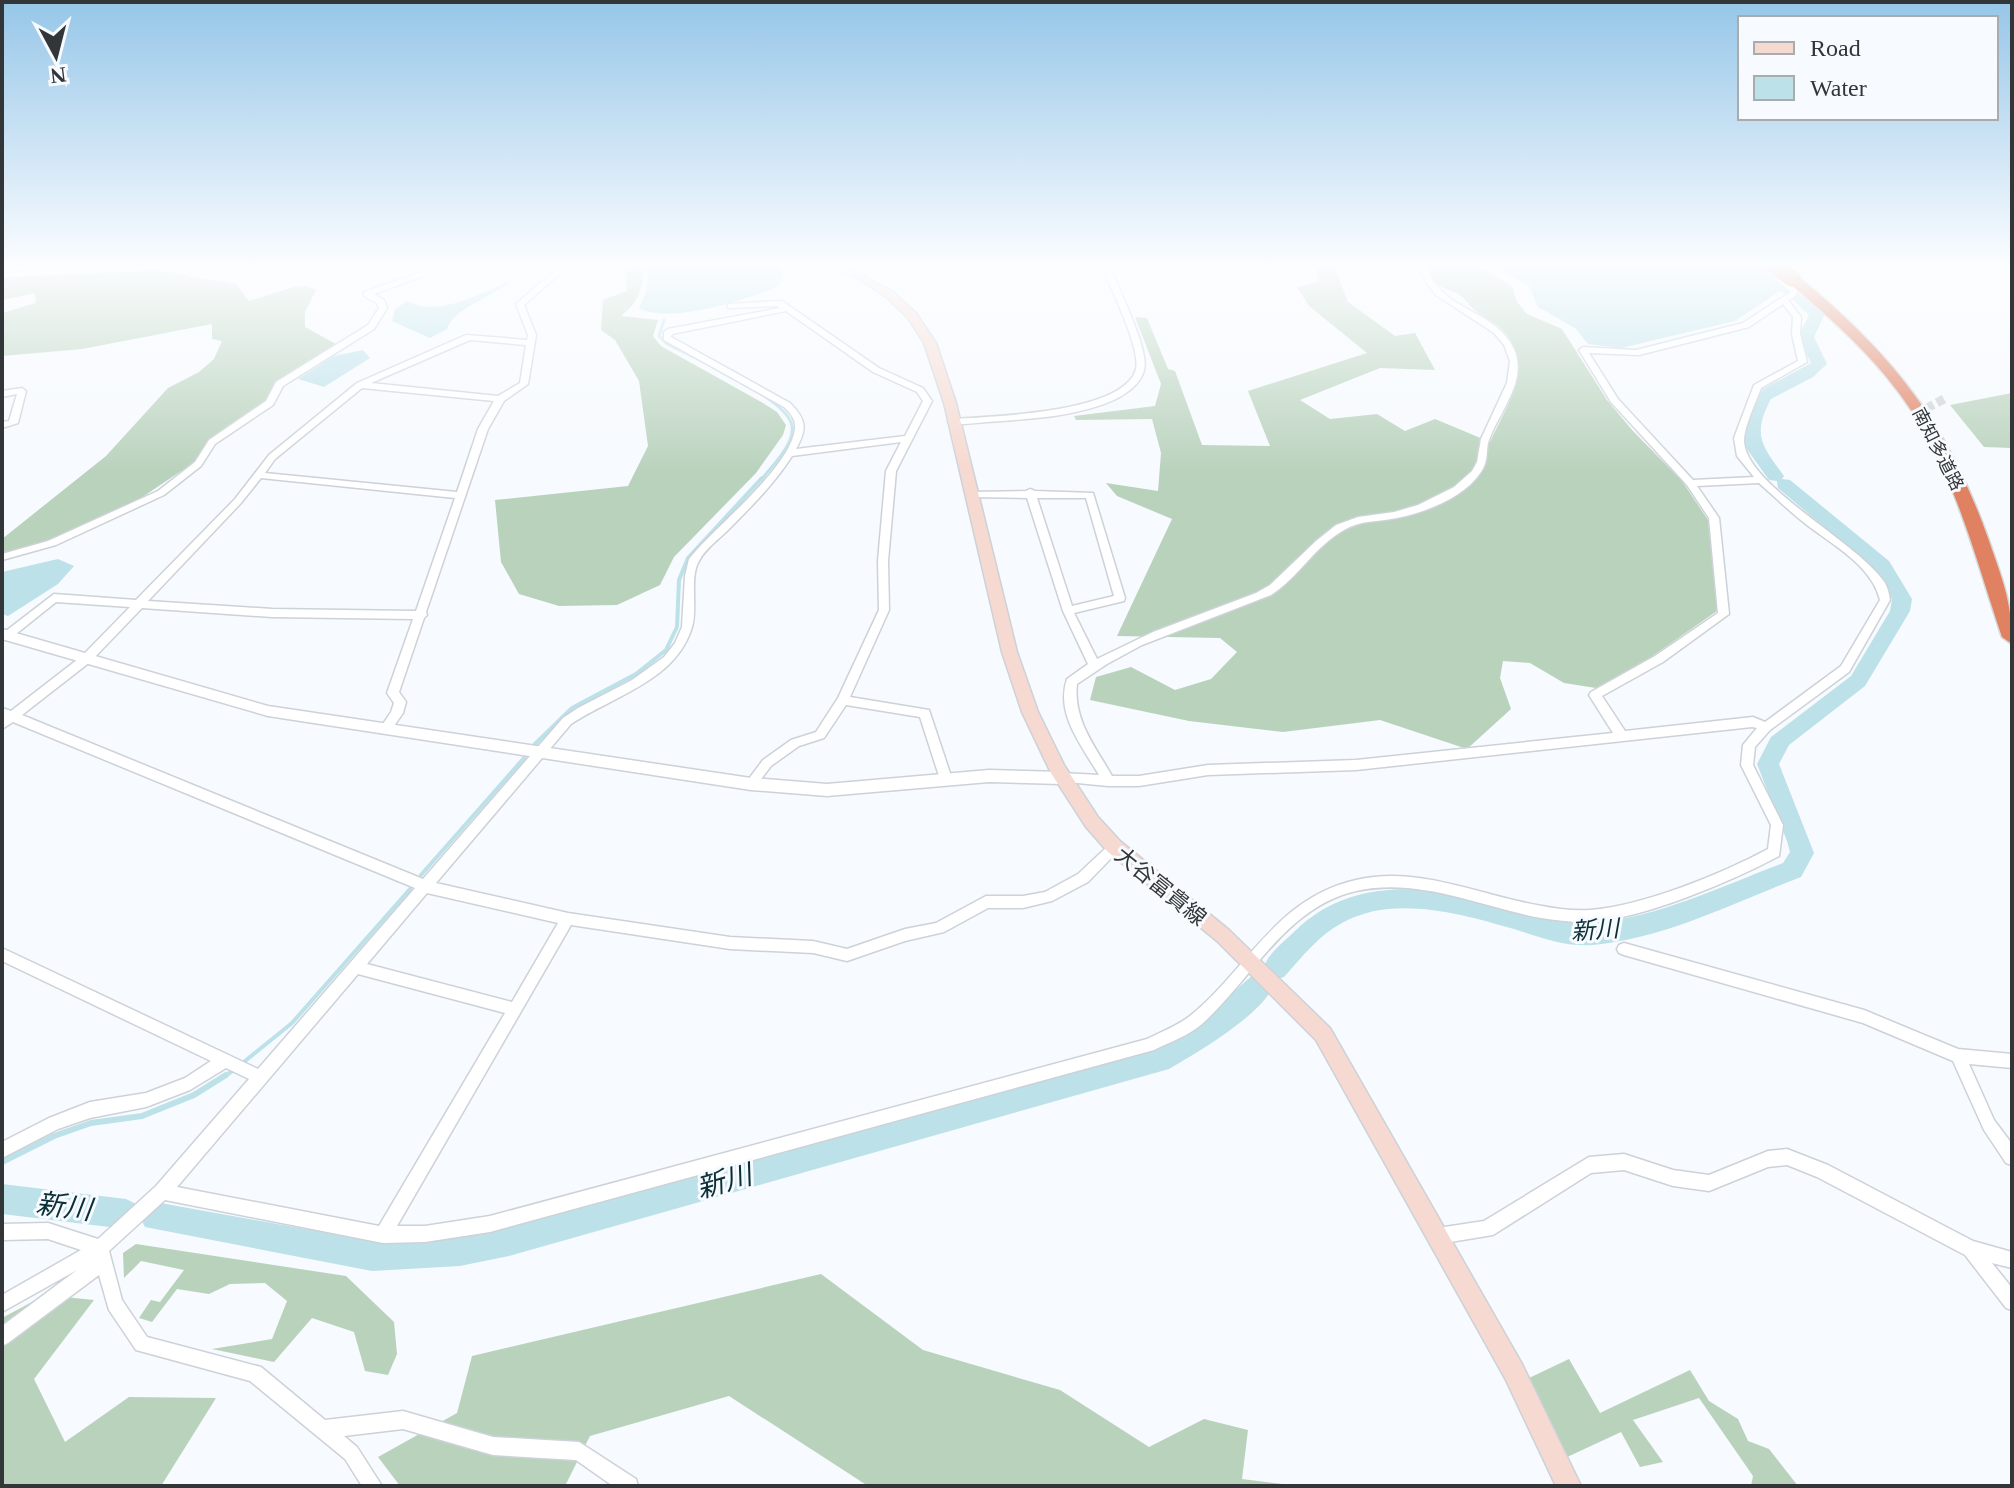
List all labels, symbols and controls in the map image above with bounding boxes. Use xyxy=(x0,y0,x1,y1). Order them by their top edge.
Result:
north arrow xyxy=(16,16,96,96)
legend xyxy=(1738,16,1998,120)
text: Road xyxy=(1810,35,1861,61)
text: N xyxy=(49,62,68,89)
text: Water xyxy=(1810,75,1867,101)
street label: 南知多道路 xyxy=(1909,404,1967,494)
street label: 大谷富貴線 xyxy=(1110,842,1211,931)
water label: 新川 xyxy=(1570,915,1623,945)
water label: 新川 xyxy=(693,1158,758,1204)
water label: 新川 xyxy=(34,1188,97,1226)

